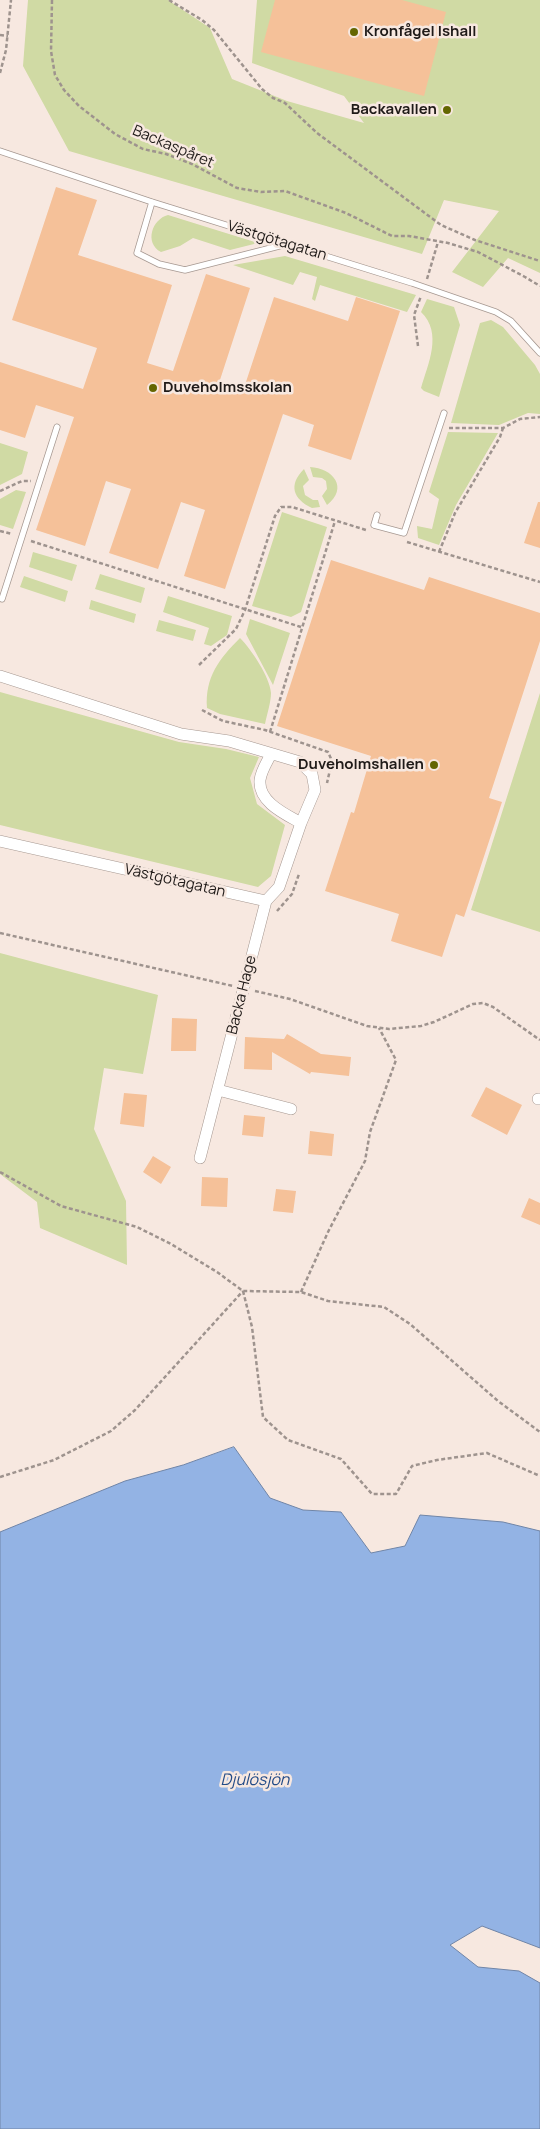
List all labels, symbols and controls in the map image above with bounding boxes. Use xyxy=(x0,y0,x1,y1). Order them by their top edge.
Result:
place label: Kronfågel Ishall xyxy=(364,23,477,41)
marker: Kronfågel Ishall xyxy=(348,26,360,38)
place label: Backavallen xyxy=(351,101,437,119)
marker: Backavallen xyxy=(441,104,453,116)
street label: Backaspåret xyxy=(130,122,216,172)
street label: Västgötagatan xyxy=(225,217,329,265)
place label: Duveholmsskolan xyxy=(163,379,292,397)
marker: Duveholmsskolan xyxy=(147,382,159,394)
place label: Duveholmshallen xyxy=(298,756,424,774)
marker: Duveholmshallen xyxy=(428,759,440,771)
street label: Västgötagatan xyxy=(123,861,227,901)
street label: Backa Hage xyxy=(223,954,261,1036)
water label: Djulösjön xyxy=(221,1771,289,1791)

